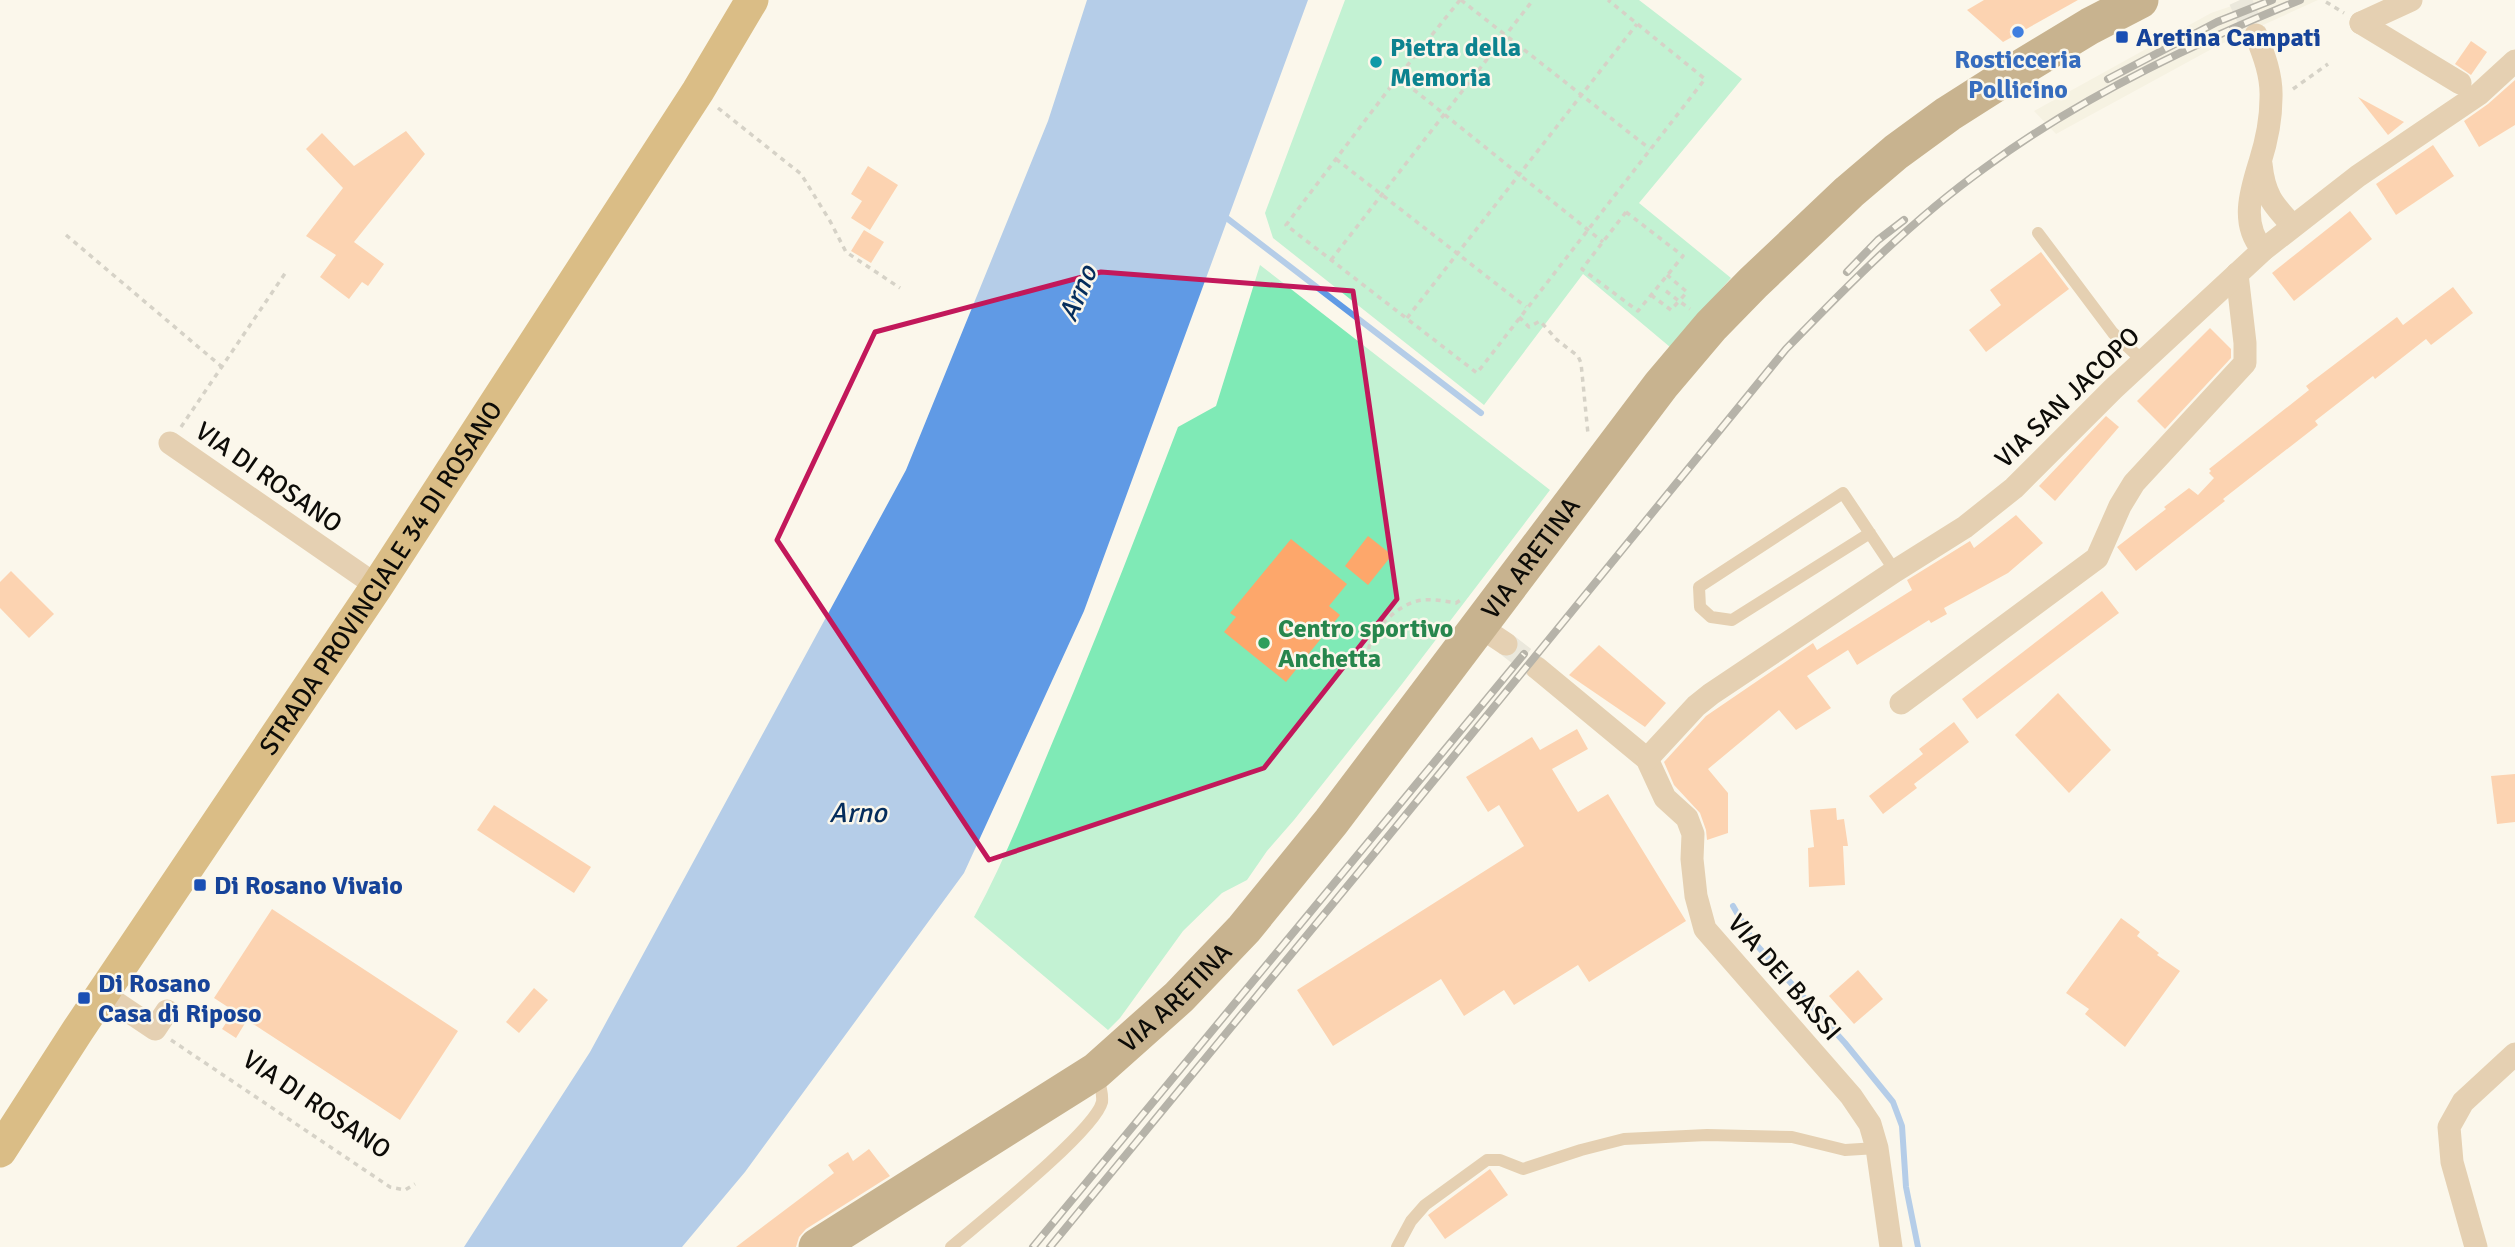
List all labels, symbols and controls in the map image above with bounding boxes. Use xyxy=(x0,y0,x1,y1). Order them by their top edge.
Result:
place label: Aretina Campati xyxy=(2136,22,2321,54)
marker: Rosticceria Pollicino xyxy=(2010,24,2026,40)
marker: Aretina Campati xyxy=(2114,29,2130,45)
place label: Pietra della Memoria xyxy=(1390,32,1521,94)
place label: Rosticceria Pollicino xyxy=(1954,44,2082,106)
marker: Pietra della Memoria xyxy=(1368,54,1384,70)
water label: Arno xyxy=(1051,259,1105,326)
street label: VIA SAN JACOPO xyxy=(1989,321,2147,475)
street label: STRADA PROVINCIALE 34 DI ROSANO xyxy=(253,395,510,762)
street label: VIA DI ROSANO xyxy=(189,415,348,540)
street label: VIA ARETINA xyxy=(1475,491,1588,626)
place label: Centro sportivo Anchetta xyxy=(1278,613,1453,675)
marker: Centro sportivo Anchetta xyxy=(1256,635,1272,651)
water label: Arno xyxy=(829,796,888,830)
place label: Di Rosano Vivaio xyxy=(214,870,403,902)
marker: Di Rosano Vivaio xyxy=(192,877,208,893)
street label: VIA DEI BASSI xyxy=(1721,908,1848,1047)
street label: VIA ARETINA xyxy=(1113,937,1239,1060)
place label: Di Rosano Casa di Riposo xyxy=(98,968,262,1030)
marker: Di Rosano Casa di Riposo xyxy=(76,990,92,1006)
street label: VIA DI ROSANO xyxy=(236,1044,397,1166)

